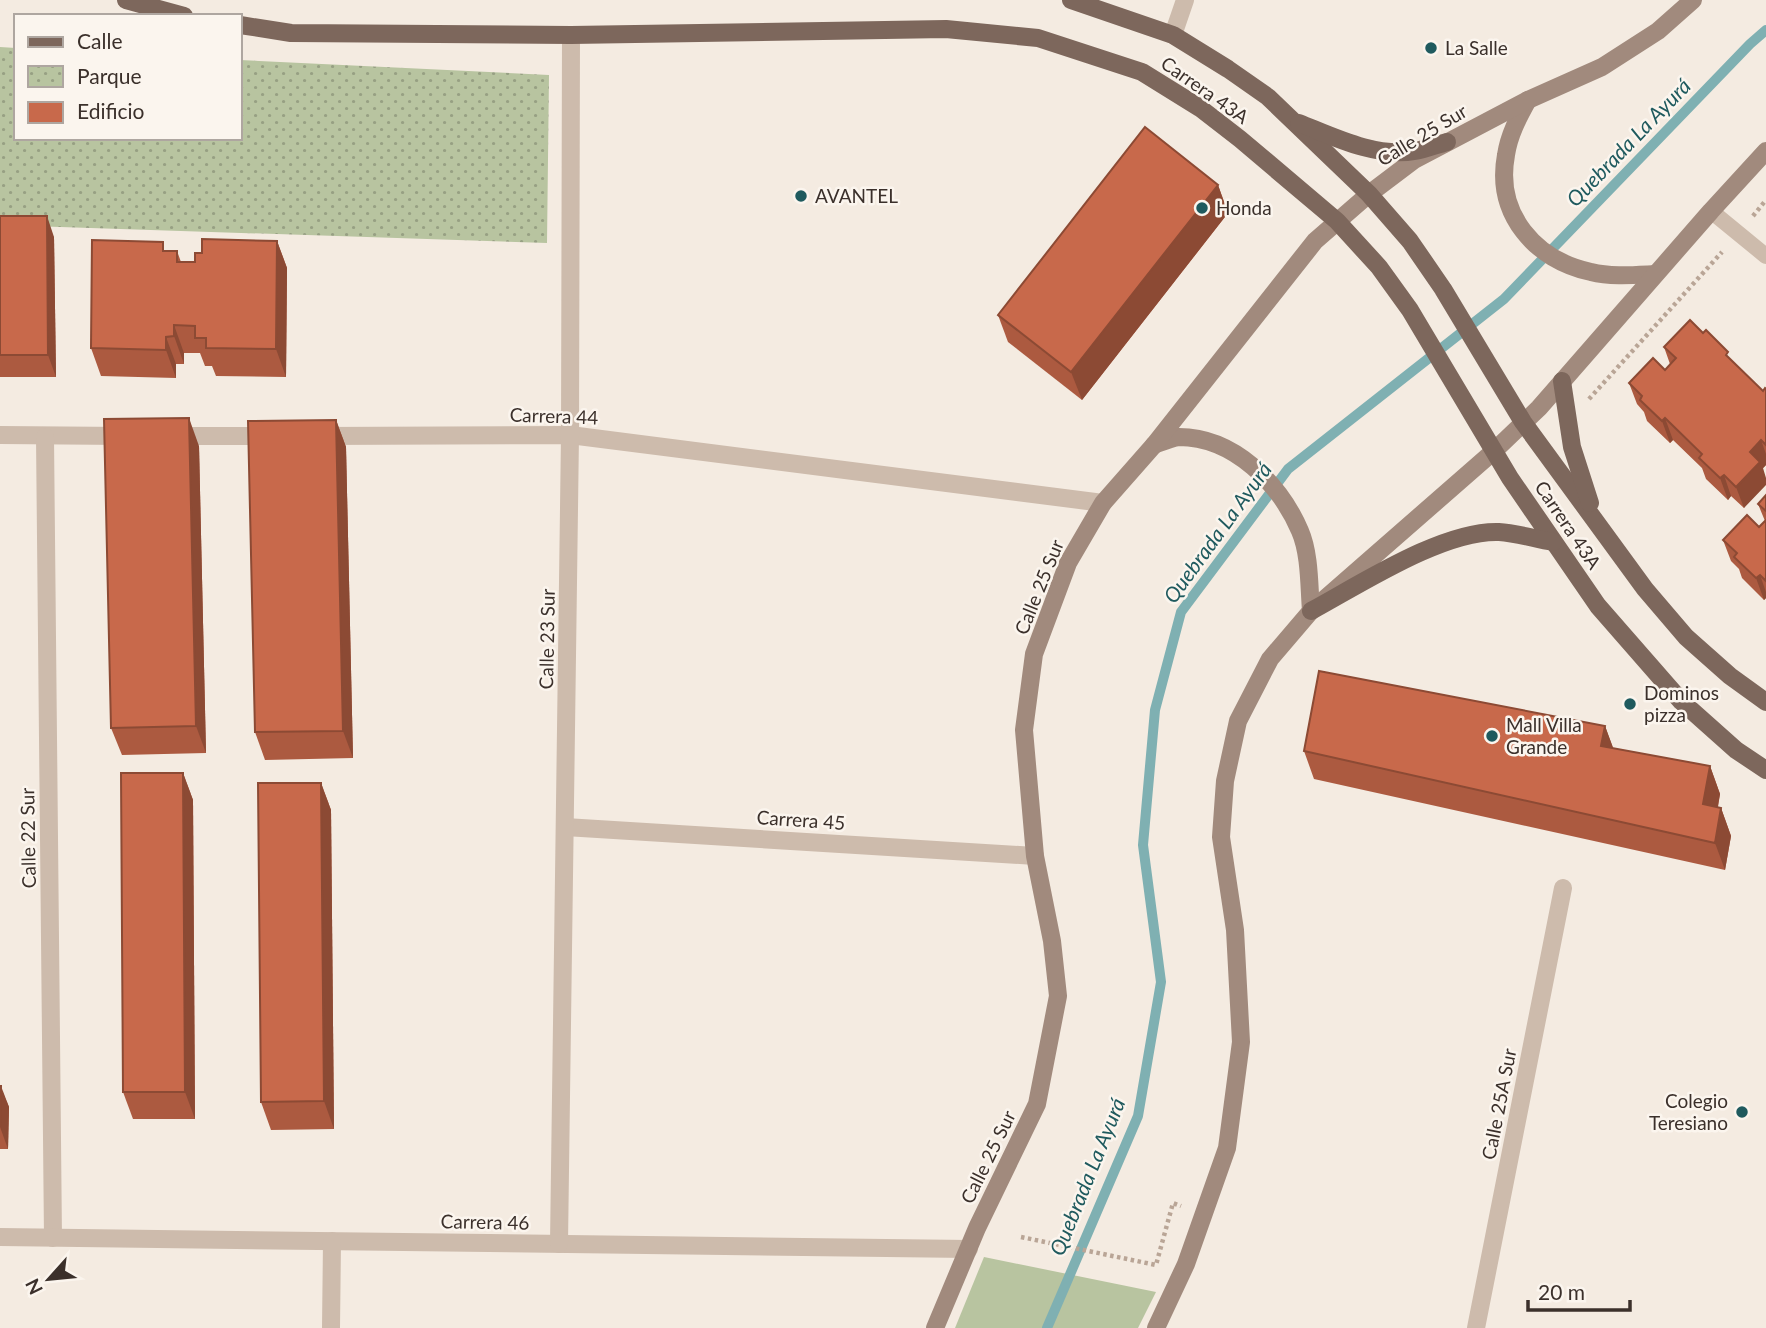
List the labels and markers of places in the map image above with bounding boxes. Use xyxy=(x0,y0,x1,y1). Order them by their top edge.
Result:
place label: La Salle xyxy=(1445,36,1508,59)
marker: La Salle xyxy=(1423,40,1439,56)
place label: AVANTEL xyxy=(815,184,898,207)
marker: AVANTEL xyxy=(793,188,809,204)
place label: Honda xyxy=(1216,196,1272,219)
marker: Honda xyxy=(1194,200,1210,216)
place label: Dominos pizza xyxy=(1644,681,1719,726)
marker: Dominos pizza xyxy=(1622,696,1638,712)
place label: Mall Villa Grande xyxy=(1506,713,1582,758)
marker: Mall Villa Grande xyxy=(1484,728,1500,744)
place label: Colegio Teresiano xyxy=(1649,1089,1728,1134)
marker: Colegio Teresiano xyxy=(1734,1104,1750,1120)

